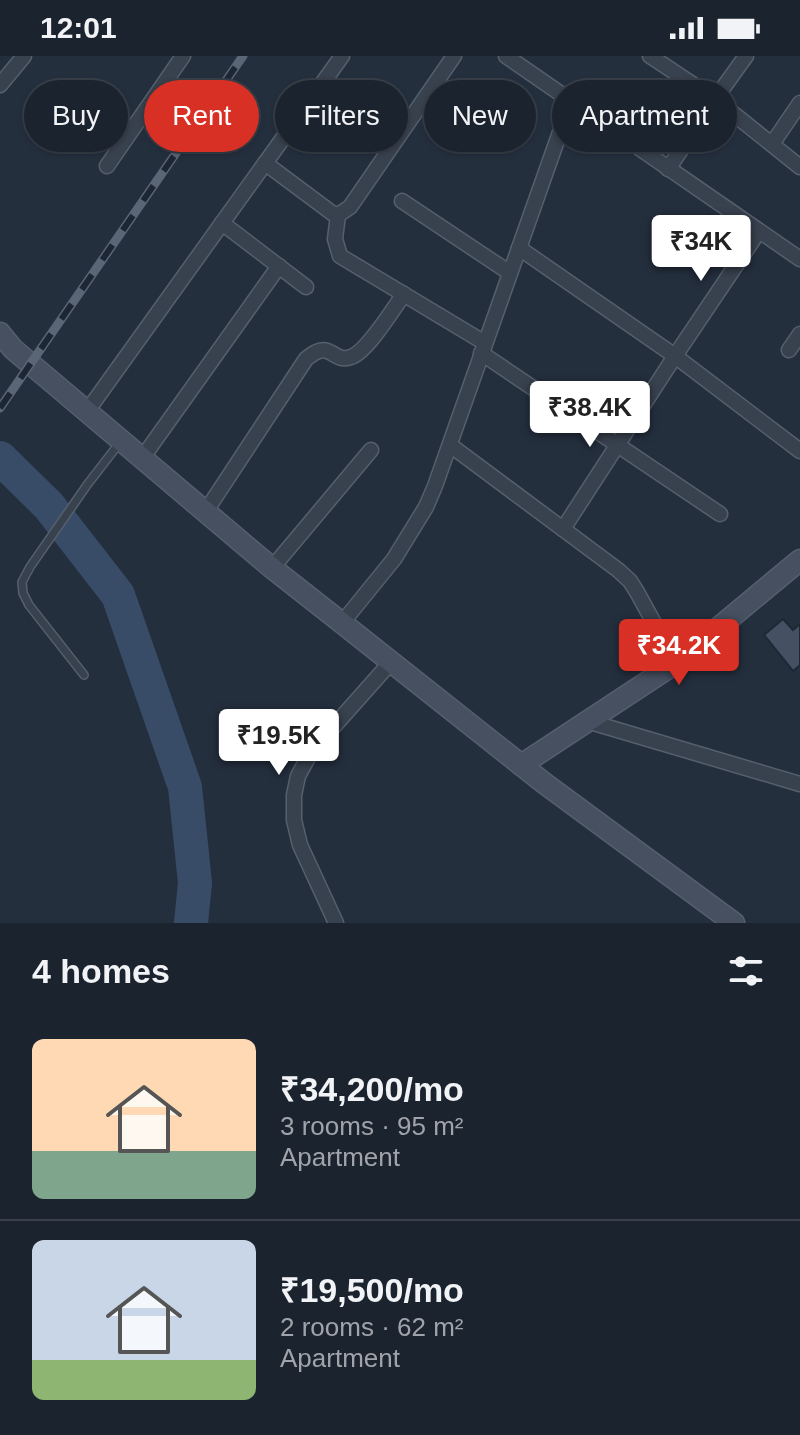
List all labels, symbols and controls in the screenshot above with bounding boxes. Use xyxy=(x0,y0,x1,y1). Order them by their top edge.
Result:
text: 12:01 xyxy=(40,11,117,44)
chip: Buy xyxy=(24,80,128,152)
chip: Rent xyxy=(144,80,259,152)
chip: Filters xyxy=(275,80,408,152)
chip: New xyxy=(424,80,536,152)
chip: Apartment xyxy=(552,80,737,152)
pin: ₹34K xyxy=(654,215,748,283)
text: ₹34K xyxy=(670,226,732,256)
pin: ₹38.4K xyxy=(525,381,655,449)
text: ₹38.4K xyxy=(548,392,632,422)
pin: ₹34.2K xyxy=(614,619,744,687)
text: ₹34.2K xyxy=(637,630,721,660)
pin: ₹19.5K xyxy=(214,709,344,777)
text: ₹19.5K xyxy=(237,720,321,750)
icon: filters xyxy=(724,949,768,993)
text: 4 homes xyxy=(32,952,170,990)
text: ₹34,200/mo xyxy=(280,1070,464,1108)
icon: home xyxy=(96,1071,192,1167)
text: 3 rooms · 95 m² xyxy=(280,1111,464,1141)
text: Apartment xyxy=(280,1142,400,1172)
text: ₹19,500/mo xyxy=(280,1271,464,1309)
icon: home xyxy=(96,1272,192,1368)
text: 2 rooms · 62 m² xyxy=(280,1312,464,1342)
text: Apartment xyxy=(280,1343,400,1373)

